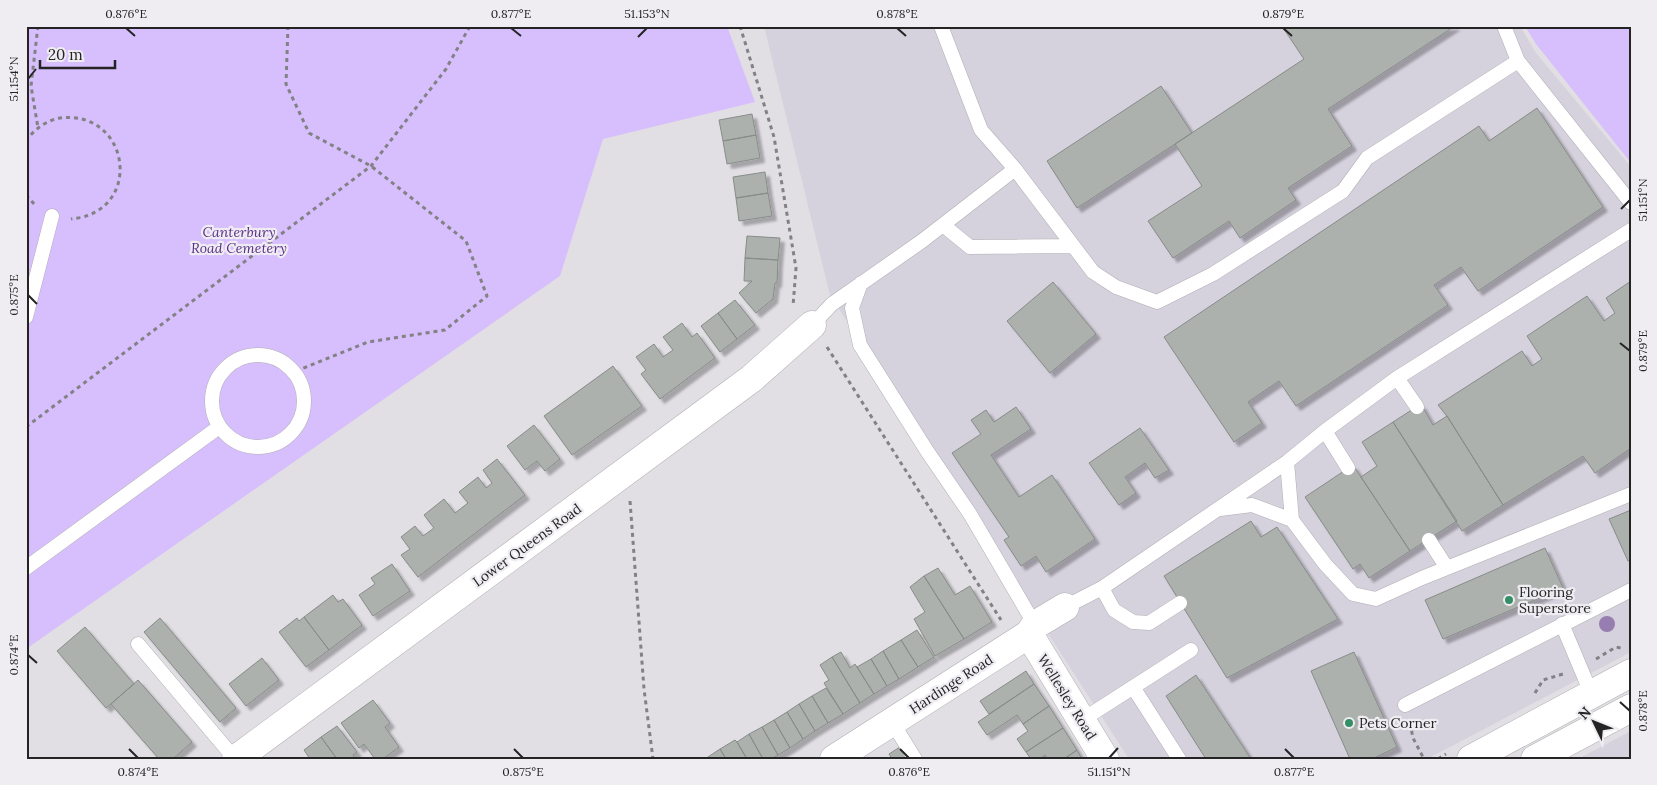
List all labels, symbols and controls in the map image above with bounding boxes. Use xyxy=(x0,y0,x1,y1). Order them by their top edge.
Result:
text: 0.876°E xyxy=(105,6,147,21)
text: 0.877°E xyxy=(491,6,531,21)
text: 51.153°N xyxy=(624,6,670,21)
text: 0.878°E xyxy=(876,6,918,21)
text: 0.879°E xyxy=(1262,6,1304,21)
scale bar xyxy=(40,38,115,70)
text: 20 m xyxy=(48,45,83,64)
text: 51.154°N xyxy=(6,56,21,102)
text: 51.151°N xyxy=(1635,178,1650,222)
park label: Canterbury Road Cemetery xyxy=(191,223,287,257)
text: 0.875°E xyxy=(6,274,21,316)
text: 0.879°E xyxy=(1635,330,1650,372)
street label: Lower Queens Road xyxy=(469,499,585,591)
place label: Flooring Superstore xyxy=(1519,583,1591,617)
marker: Flooring Superstore xyxy=(1503,594,1515,606)
text: 0.874°E xyxy=(6,635,21,676)
street label: Hardinge Road xyxy=(906,650,996,718)
street label: Wellesley Road xyxy=(1034,651,1100,743)
text: 0.878°E xyxy=(1635,690,1650,732)
north arrow xyxy=(1570,698,1620,748)
text: N xyxy=(1574,703,1595,723)
place label: Pets Corner xyxy=(1359,714,1437,732)
marker: Pets Corner xyxy=(1343,717,1355,729)
text: 0.874°E xyxy=(118,764,159,779)
text: 0.875°E xyxy=(502,764,544,779)
text: 0.876°E xyxy=(888,764,930,779)
text: 51.151°N xyxy=(1087,764,1131,779)
text: 0.877°E xyxy=(1274,764,1314,779)

